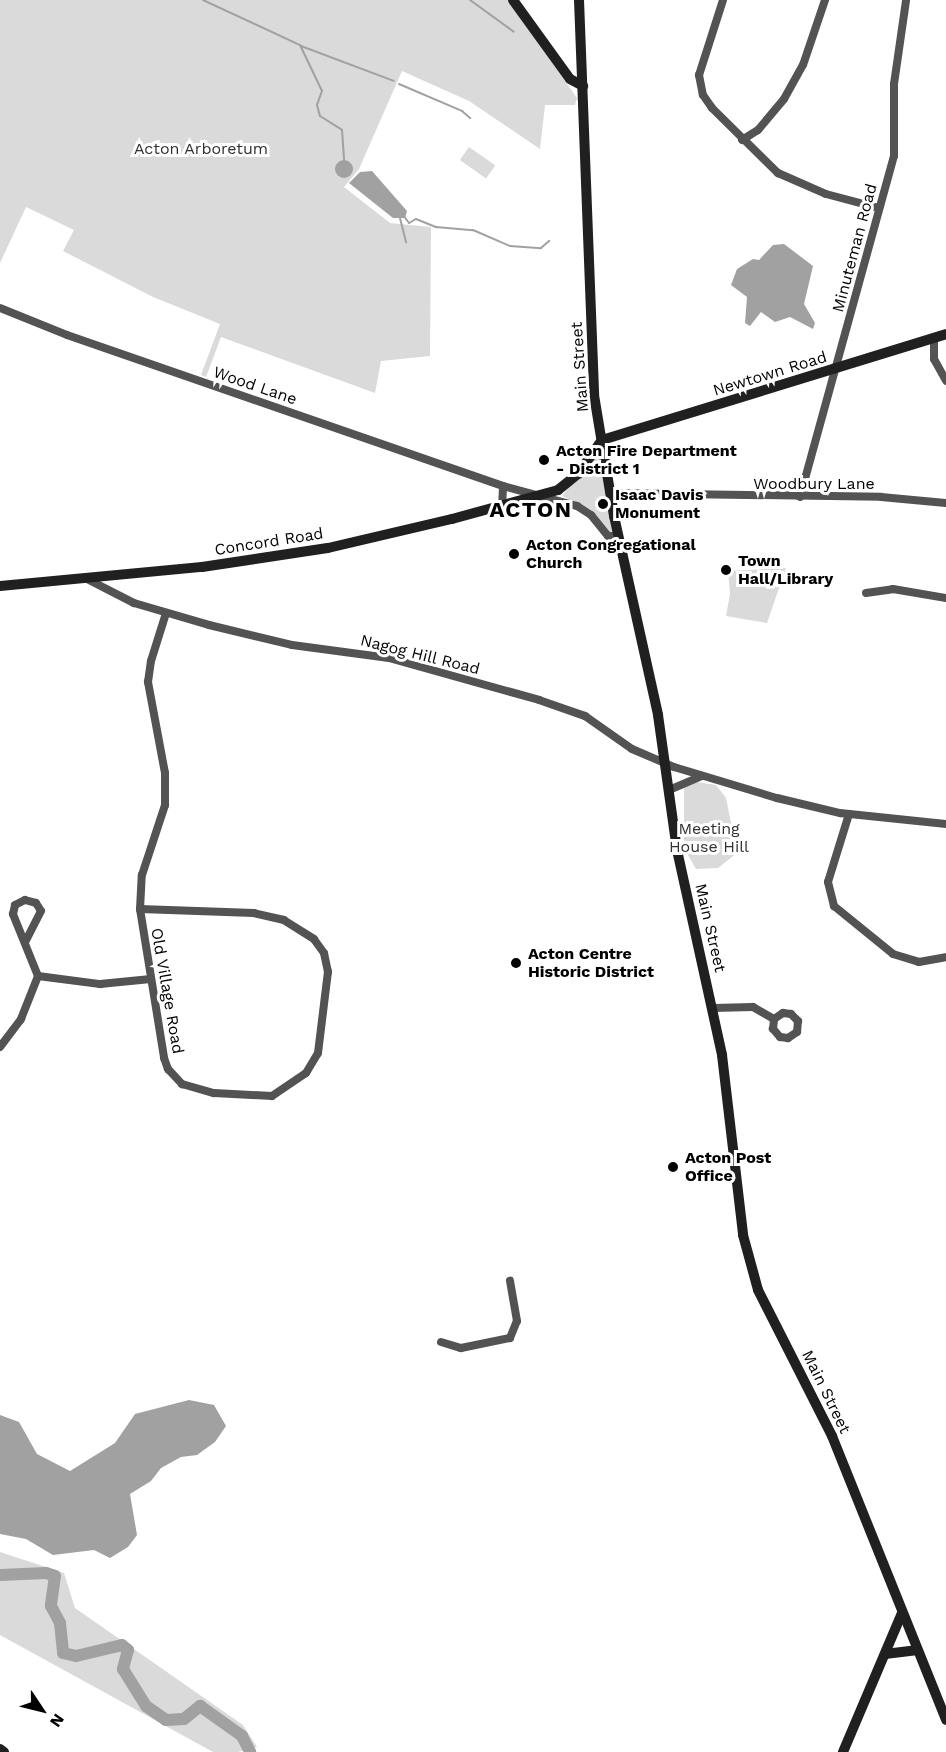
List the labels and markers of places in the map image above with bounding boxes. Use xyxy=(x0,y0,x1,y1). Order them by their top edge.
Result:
place label: Acton Fire Department - District 1 xyxy=(556,441,737,479)
marker: Acton Fire Department - District 1 xyxy=(537,453,551,467)
place label: Isaac Davis Monument xyxy=(615,485,703,523)
marker: Isaac Davis Monument xyxy=(596,497,610,511)
place label: Acton Congregational Church xyxy=(526,535,696,573)
marker: Acton Congregational Church xyxy=(507,547,521,561)
place label: Town Hall/Library xyxy=(738,551,833,589)
marker: Town Hall/Library xyxy=(719,563,733,577)
place label: Acton Centre Historic District xyxy=(528,944,654,982)
marker: Acton Centre Historic District xyxy=(509,956,523,970)
place label: Acton Post Office xyxy=(685,1148,771,1186)
marker: Acton Post Office xyxy=(666,1160,680,1174)

